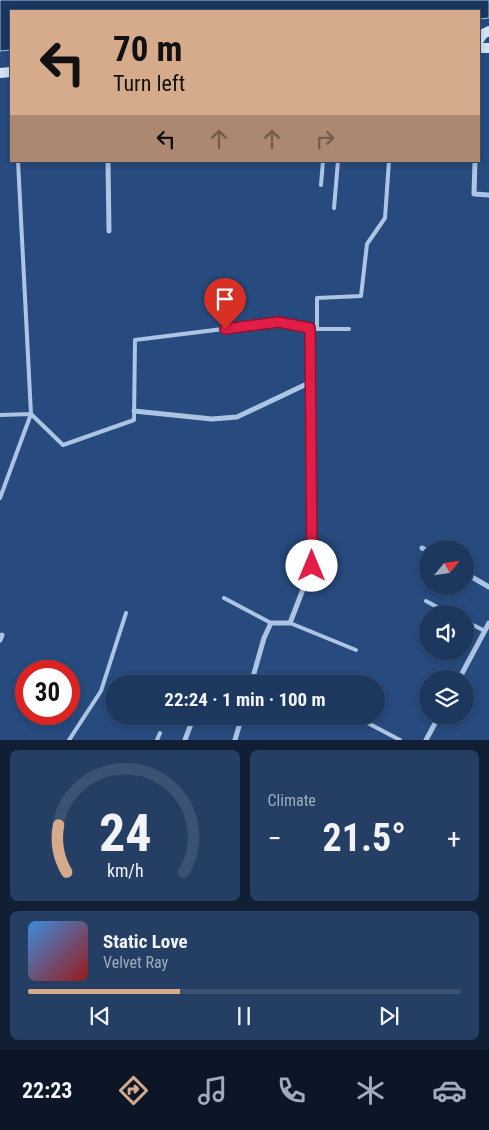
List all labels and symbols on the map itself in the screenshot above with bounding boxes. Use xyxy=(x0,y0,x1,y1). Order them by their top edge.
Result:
pin xyxy=(204,278,246,329)
position arrow xyxy=(285,539,337,591)
north arrow xyxy=(419,540,474,595)
speed limit sign: 30 xyxy=(15,660,80,725)

